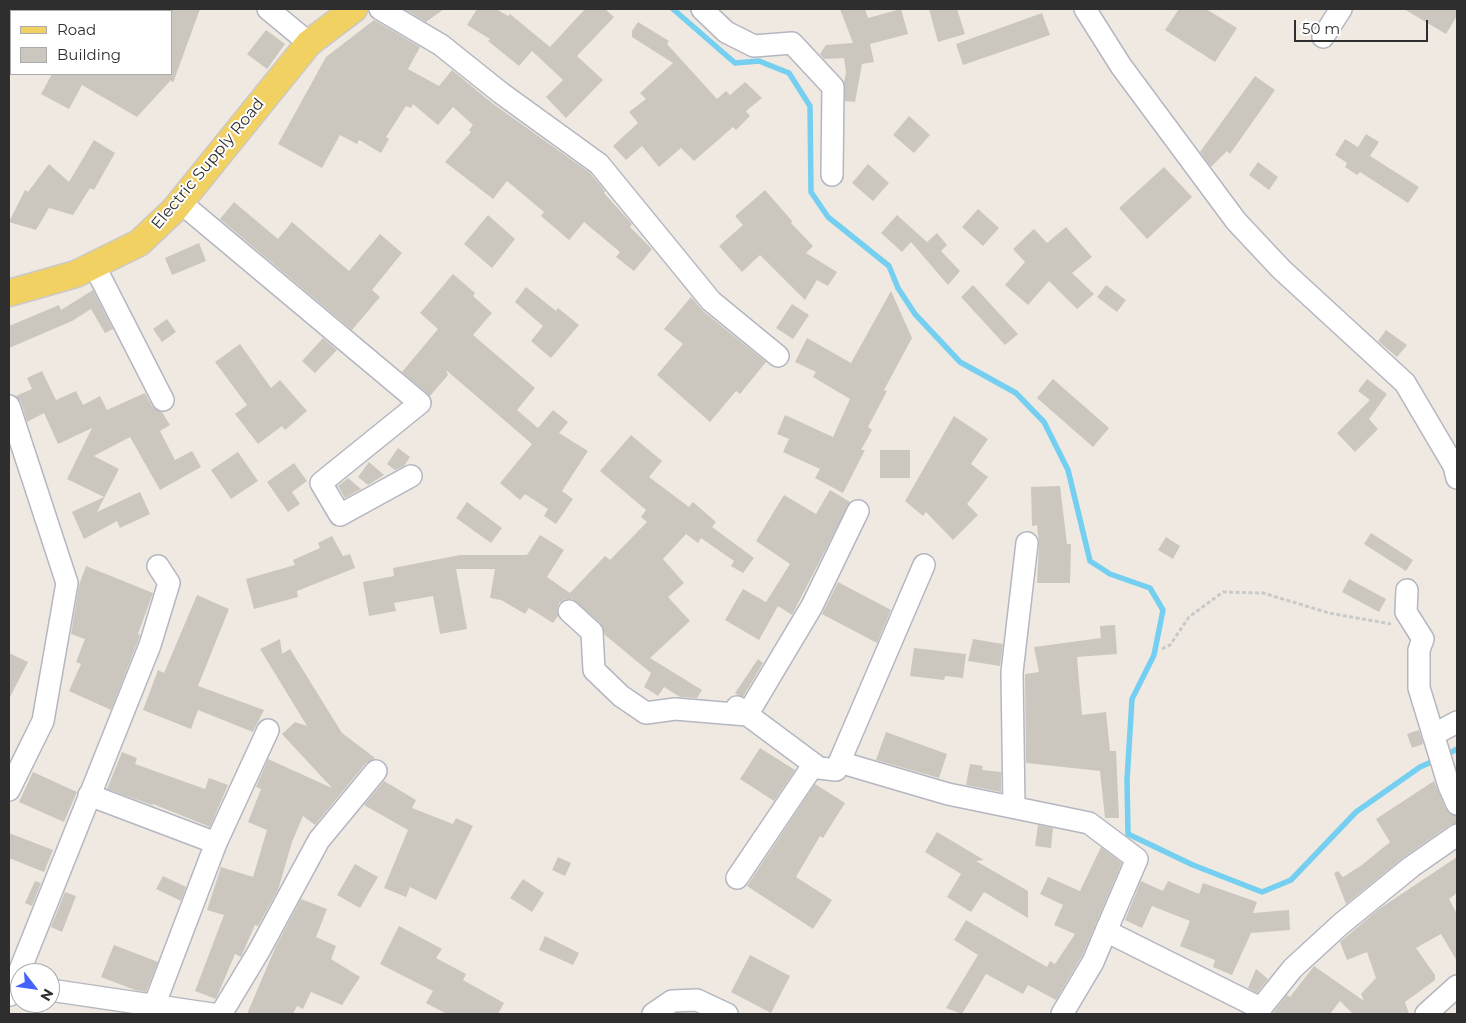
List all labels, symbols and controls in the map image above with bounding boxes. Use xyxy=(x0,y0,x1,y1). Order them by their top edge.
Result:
legend xyxy=(10,10,172,75)
scale bar xyxy=(1296,10,1430,42)
text: 50 m xyxy=(1302,19,1340,38)
text: Road xyxy=(57,20,96,39)
text: Building xyxy=(57,45,121,64)
street label: Electric Supply Road xyxy=(148,95,268,233)
north arrow xyxy=(10,963,60,1013)
text: N xyxy=(37,986,58,1004)

